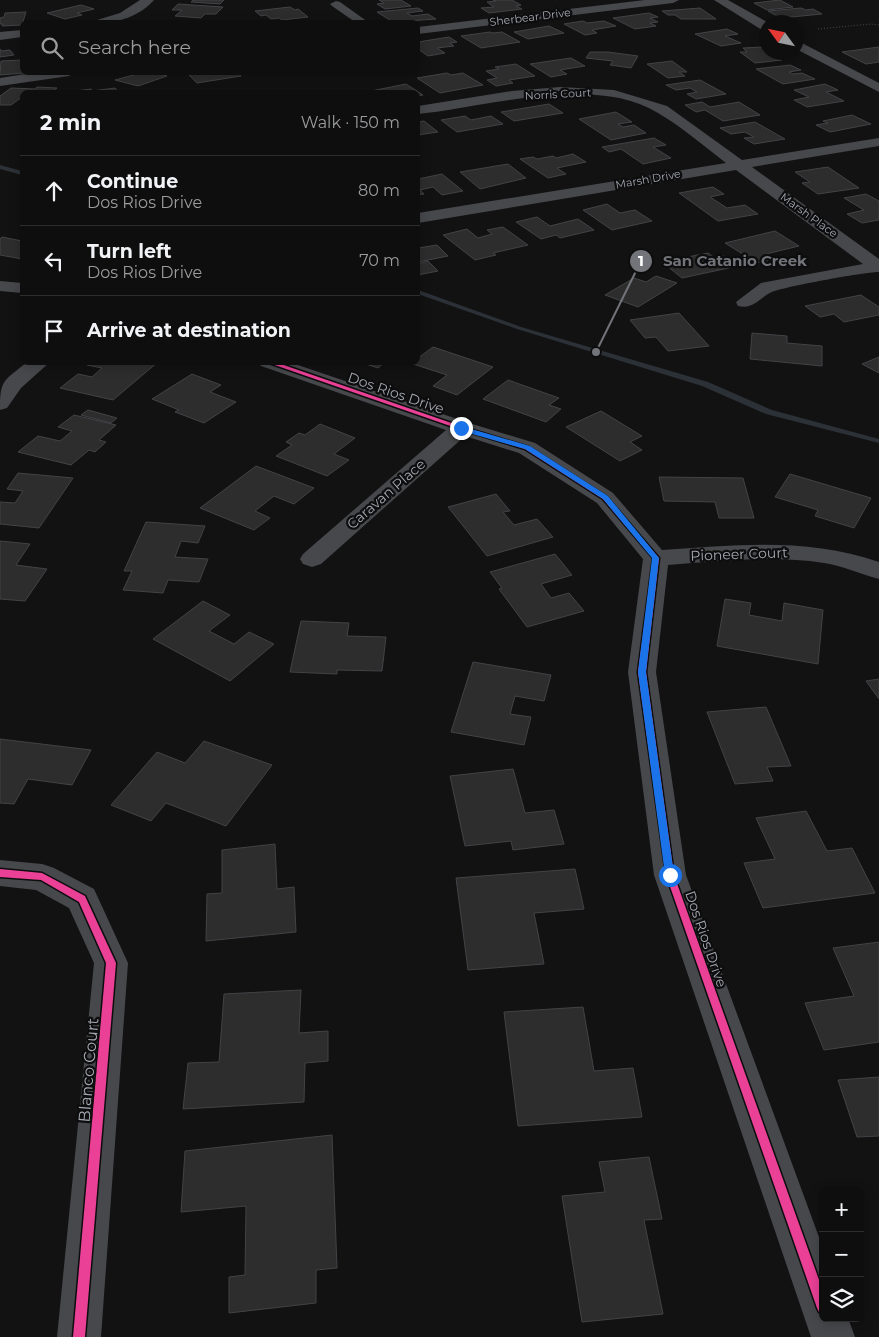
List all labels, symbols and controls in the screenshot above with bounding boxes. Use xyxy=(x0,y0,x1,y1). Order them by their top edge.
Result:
street label: Sherbear Drive xyxy=(489,5,572,29)
north arrow xyxy=(759,15,804,60)
search box xyxy=(20,20,420,75)
icon: search xyxy=(38,34,66,62)
text: Search here xyxy=(78,36,191,59)
street label: Norris Court xyxy=(524,85,592,103)
text: 2 min xyxy=(40,110,101,135)
text: Walk · 150 m xyxy=(301,113,400,132)
street label: Marsh Drive xyxy=(614,166,682,192)
text: Continue xyxy=(87,170,178,193)
icon: ahead xyxy=(40,177,68,205)
text: 80 m xyxy=(358,181,400,200)
street label: Marsh Place xyxy=(778,190,841,241)
text: Dos Rios Drive xyxy=(87,193,202,212)
text: Turn left xyxy=(87,240,172,263)
callout: San Catanio Creek xyxy=(628,246,817,276)
icon: left xyxy=(40,247,68,275)
text: 70 m xyxy=(359,251,400,270)
text: 1 xyxy=(638,251,644,270)
text: San Catanio Creek xyxy=(663,251,807,270)
text: Dos Rios Drive xyxy=(87,263,202,282)
icon: arrive xyxy=(40,317,68,345)
text: Arrive at destination xyxy=(87,319,291,342)
street label: Dos Rios Drive xyxy=(345,368,447,418)
route end xyxy=(450,417,473,440)
street label: Caravan Place xyxy=(343,455,429,533)
street label: Pioneer Court xyxy=(690,543,788,565)
route start xyxy=(659,864,682,887)
street label: Dos Rios Drive xyxy=(681,888,731,990)
street label: Blanco Court xyxy=(74,1017,103,1123)
map controls xyxy=(819,1187,864,1322)
button: + xyxy=(819,1187,864,1232)
button: − xyxy=(819,1232,864,1277)
button: layers xyxy=(819,1277,864,1322)

